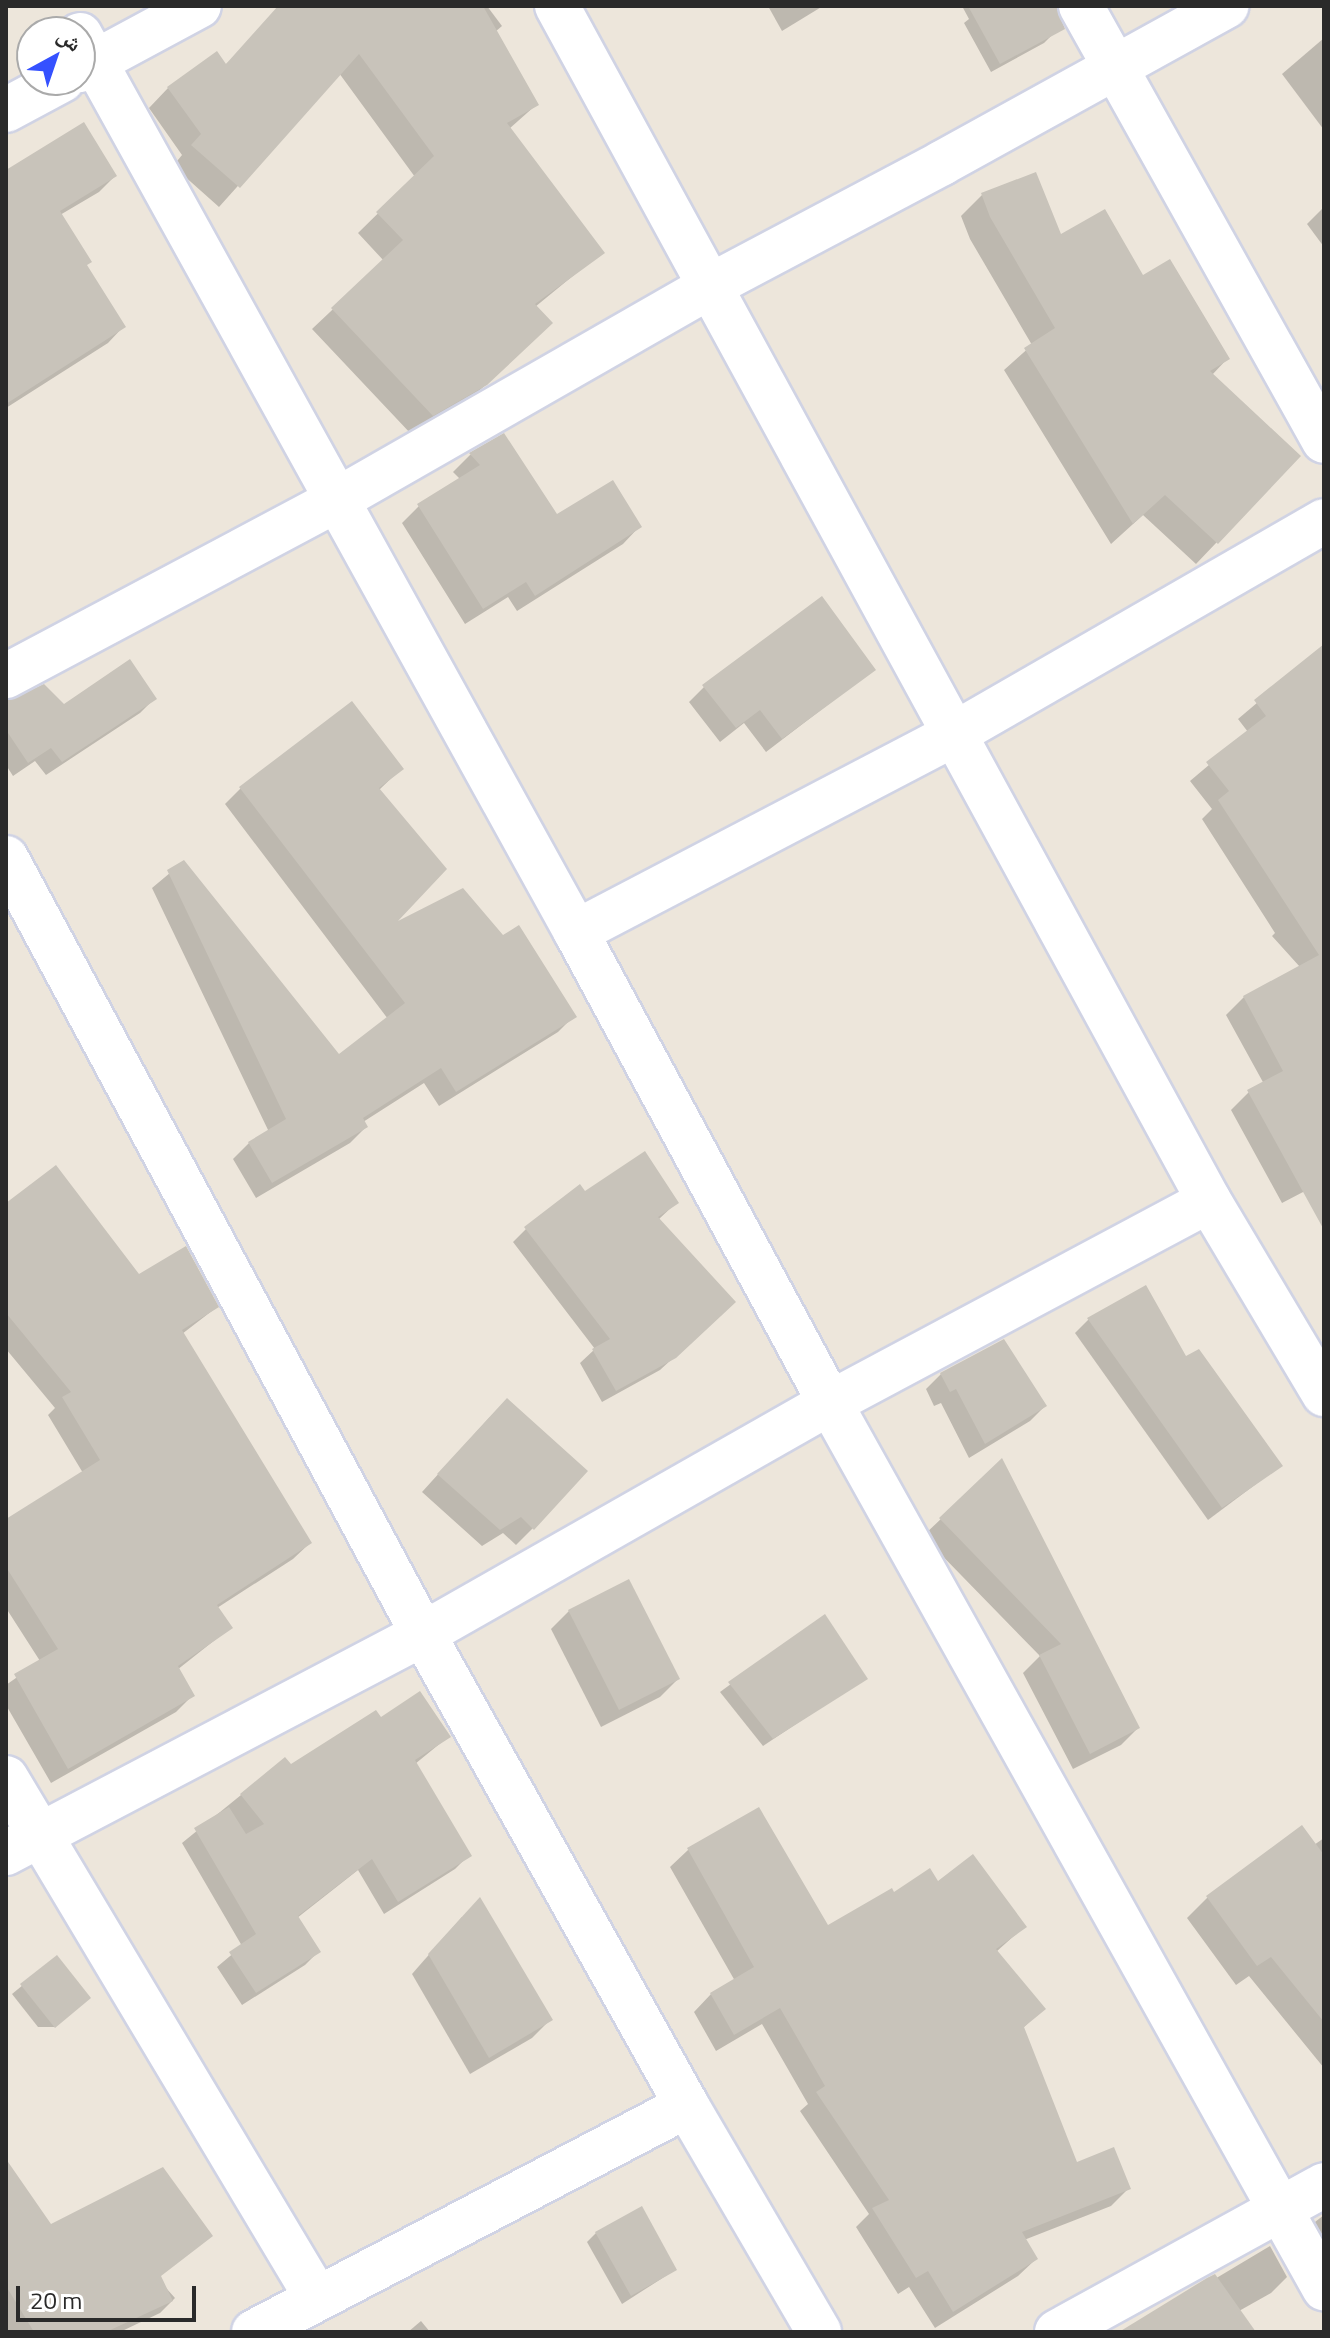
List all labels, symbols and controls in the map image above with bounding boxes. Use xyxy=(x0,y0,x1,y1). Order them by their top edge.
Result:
north arrow xyxy=(16,16,96,96)
text: ش xyxy=(50,19,90,60)
scale bar xyxy=(20,2270,200,2320)
text: 20 m xyxy=(30,2282,82,2318)

